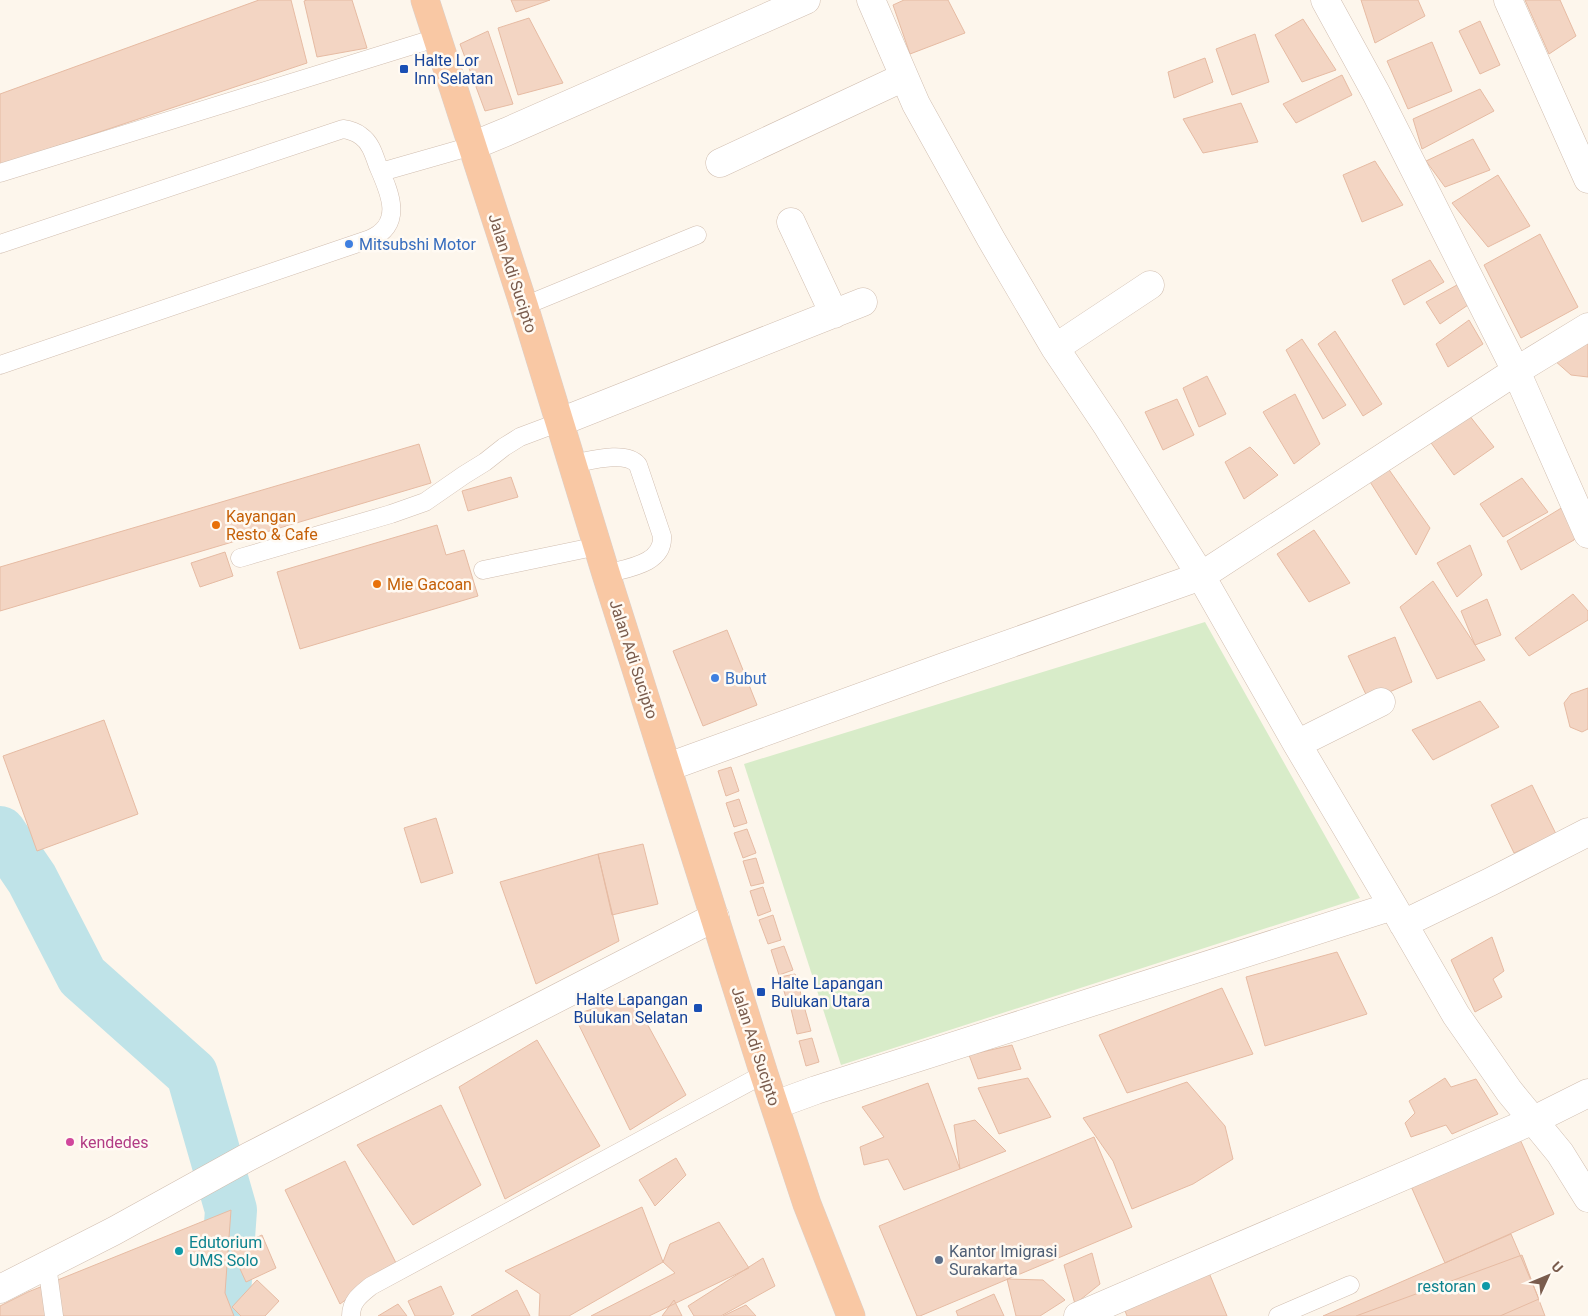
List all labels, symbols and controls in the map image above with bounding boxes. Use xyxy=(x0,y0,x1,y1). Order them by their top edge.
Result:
place label: Halte Lor Inn Selatan xyxy=(414,51,493,88)
marker: Halte Lor Inn Selatan xyxy=(398,63,410,75)
street label: Jalan Adi Sucipto xyxy=(484,211,541,335)
place label: Mitsubshi Motor xyxy=(359,235,476,254)
marker: Mitsubshi Motor xyxy=(343,238,355,250)
place label: Kayangan Resto & Cafe xyxy=(226,507,318,544)
marker: Kayangan Resto & Cafe xyxy=(210,519,222,531)
place label: Mie Gacoan xyxy=(387,575,472,594)
marker: Mie Gacoan xyxy=(371,578,383,590)
street label: Jalan Adi Sucipto xyxy=(605,597,662,721)
place label: Bubut xyxy=(725,669,767,688)
marker: Bubut xyxy=(709,672,721,684)
place label: Halte Lapangan Bulukan Utara xyxy=(771,974,883,1011)
street label: Jalan Adi Sucipto xyxy=(727,984,784,1108)
marker: Halte Lapangan Bulukan Utara xyxy=(755,986,767,998)
place label: Halte Lapangan Bulukan Selatan xyxy=(574,990,688,1027)
marker: Halte Lapangan Bulukan Selatan xyxy=(692,1002,704,1014)
place label: kendedes xyxy=(80,1133,149,1152)
marker: kendedes xyxy=(64,1136,76,1148)
place label: Edutorium UMS Solo xyxy=(189,1233,262,1270)
place label: Kantor Imigrasi Surakarta xyxy=(949,1242,1057,1279)
marker: Edutorium UMS Solo xyxy=(173,1245,185,1257)
north arrow xyxy=(1523,1251,1573,1301)
marker: Kantor Imigrasi Surakarta xyxy=(933,1254,945,1266)
text: U xyxy=(1548,1258,1566,1276)
place label: restoran xyxy=(1417,1277,1476,1296)
marker: restoran xyxy=(1480,1280,1492,1292)

